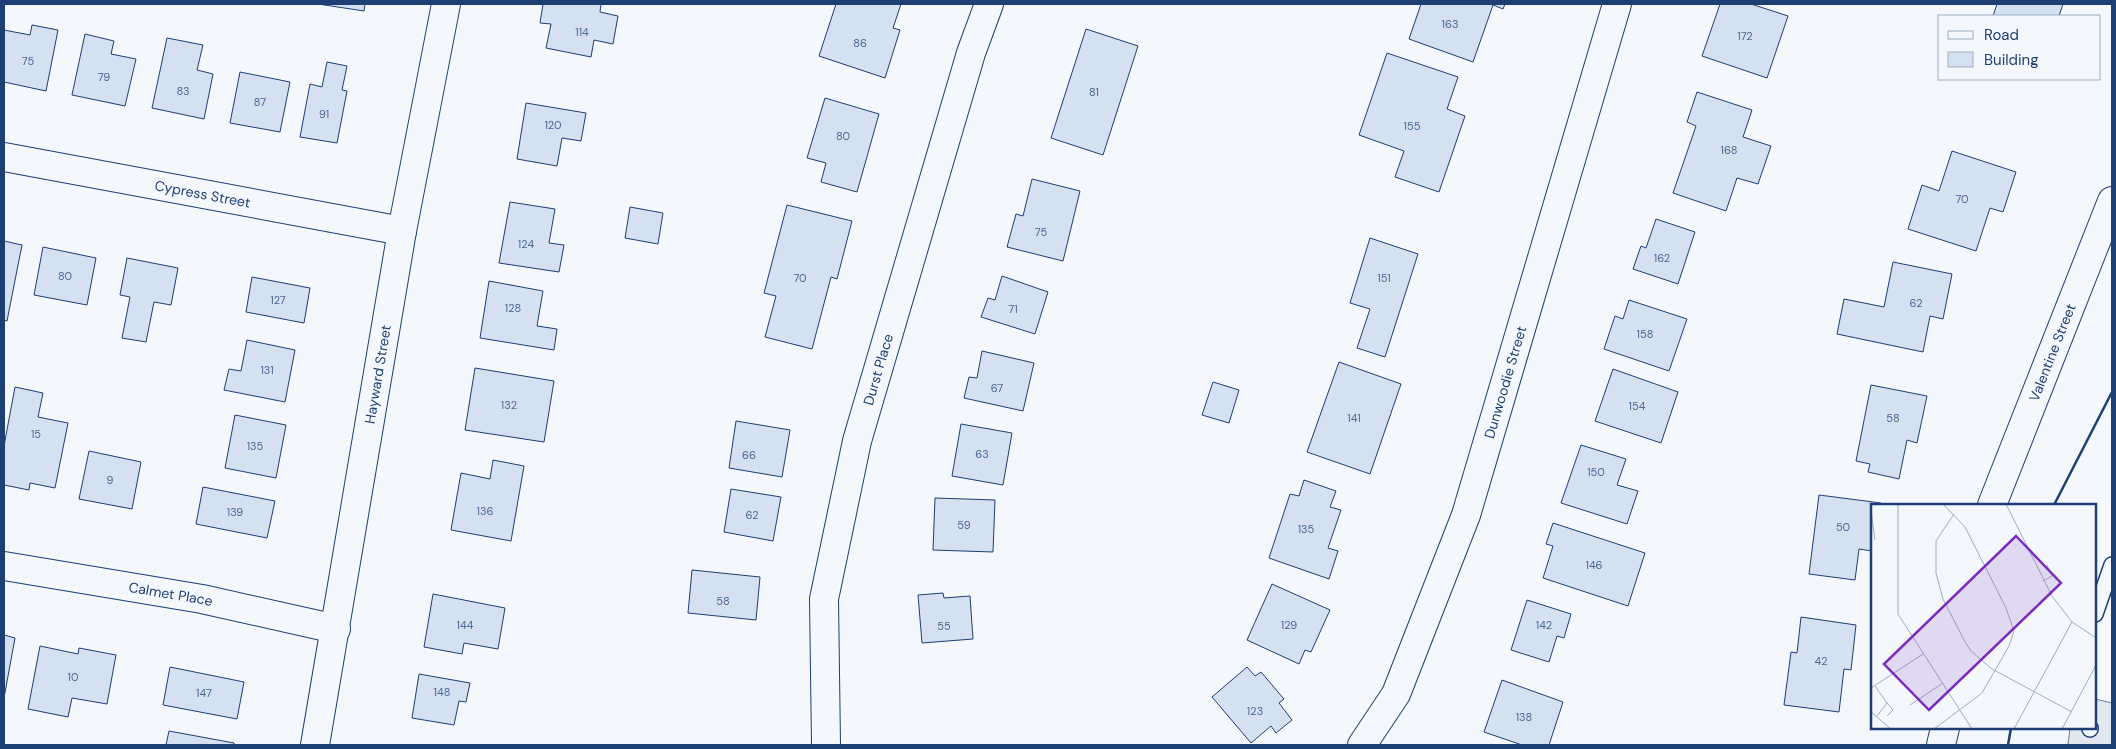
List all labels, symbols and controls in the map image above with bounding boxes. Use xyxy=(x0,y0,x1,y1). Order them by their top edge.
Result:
legend xyxy=(1938,15,2101,80)
house number: 163 xyxy=(1442,17,1458,31)
house number: 114 xyxy=(575,25,589,39)
text: Road xyxy=(1984,25,2019,45)
house number: 172 xyxy=(1737,29,1753,43)
house number: 86 xyxy=(853,36,867,50)
text: Building xyxy=(1984,50,2039,70)
house number: 75 xyxy=(22,54,34,68)
house number: 79 xyxy=(98,70,110,84)
house number: 83 xyxy=(176,84,190,98)
house number: 81 xyxy=(1089,85,1099,99)
house number: 87 xyxy=(254,95,266,109)
house number: 91 xyxy=(319,107,329,121)
house number: 120 xyxy=(544,118,562,132)
house number: 155 xyxy=(1404,119,1421,133)
house number: 80 xyxy=(836,129,850,143)
house number: 168 xyxy=(1720,143,1738,157)
street label: Cypress Street xyxy=(153,176,252,212)
house number: 70 xyxy=(1955,192,1969,206)
house number: 75 xyxy=(1035,225,1047,239)
house number: 124 xyxy=(518,237,534,251)
house number: 162 xyxy=(1654,251,1670,265)
house number: 80 xyxy=(58,269,72,283)
house number: 70 xyxy=(793,271,807,285)
house number: 151 xyxy=(1377,271,1391,285)
house number: 127 xyxy=(270,293,286,307)
house number: 62 xyxy=(1910,296,1922,310)
house number: 128 xyxy=(505,301,521,315)
street label: Valentine Street xyxy=(2025,301,2080,404)
house number: 71 xyxy=(1008,302,1018,316)
street label: Hayward Street xyxy=(361,323,395,425)
street label: Dunwoodie Street xyxy=(1480,324,1530,441)
house number: 158 xyxy=(1637,327,1653,341)
street label: Durst Place xyxy=(859,332,897,407)
house number: 131 xyxy=(260,363,274,377)
house number: 67 xyxy=(991,381,1003,395)
house number: 132 xyxy=(501,398,517,412)
house number: 154 xyxy=(1629,399,1646,413)
house number: 141 xyxy=(1347,411,1361,425)
house number: 58 xyxy=(1886,411,1900,425)
house number: 15 xyxy=(31,427,41,441)
house number: 135 xyxy=(247,439,264,453)
house number: 63 xyxy=(975,447,989,461)
house number: 66 xyxy=(742,448,756,462)
house number: 150 xyxy=(1587,465,1605,479)
house number: 9 xyxy=(107,473,114,487)
house number: 136 xyxy=(477,504,494,518)
inset map xyxy=(1871,504,2096,729)
house number: 139 xyxy=(227,505,243,519)
house number: 62 xyxy=(746,508,758,522)
house number: 59 xyxy=(957,518,971,532)
house number: 50 xyxy=(1836,520,1850,534)
house number: 135 xyxy=(1298,522,1315,536)
house number: 146 xyxy=(1585,558,1603,572)
street label: Calmet Place xyxy=(127,578,215,610)
house number: 58 xyxy=(716,594,730,608)
house number: 144 xyxy=(457,618,474,632)
house number: 129 xyxy=(1281,618,1297,632)
house number: 142 xyxy=(1536,618,1552,632)
house number: 55 xyxy=(937,619,951,633)
house number: 42 xyxy=(1814,654,1828,668)
house number: 10 xyxy=(68,670,78,684)
house number: 148 xyxy=(434,685,450,699)
house number: 147 xyxy=(196,686,212,700)
house number: 123 xyxy=(1247,704,1263,718)
house number: 138 xyxy=(1516,710,1532,724)

